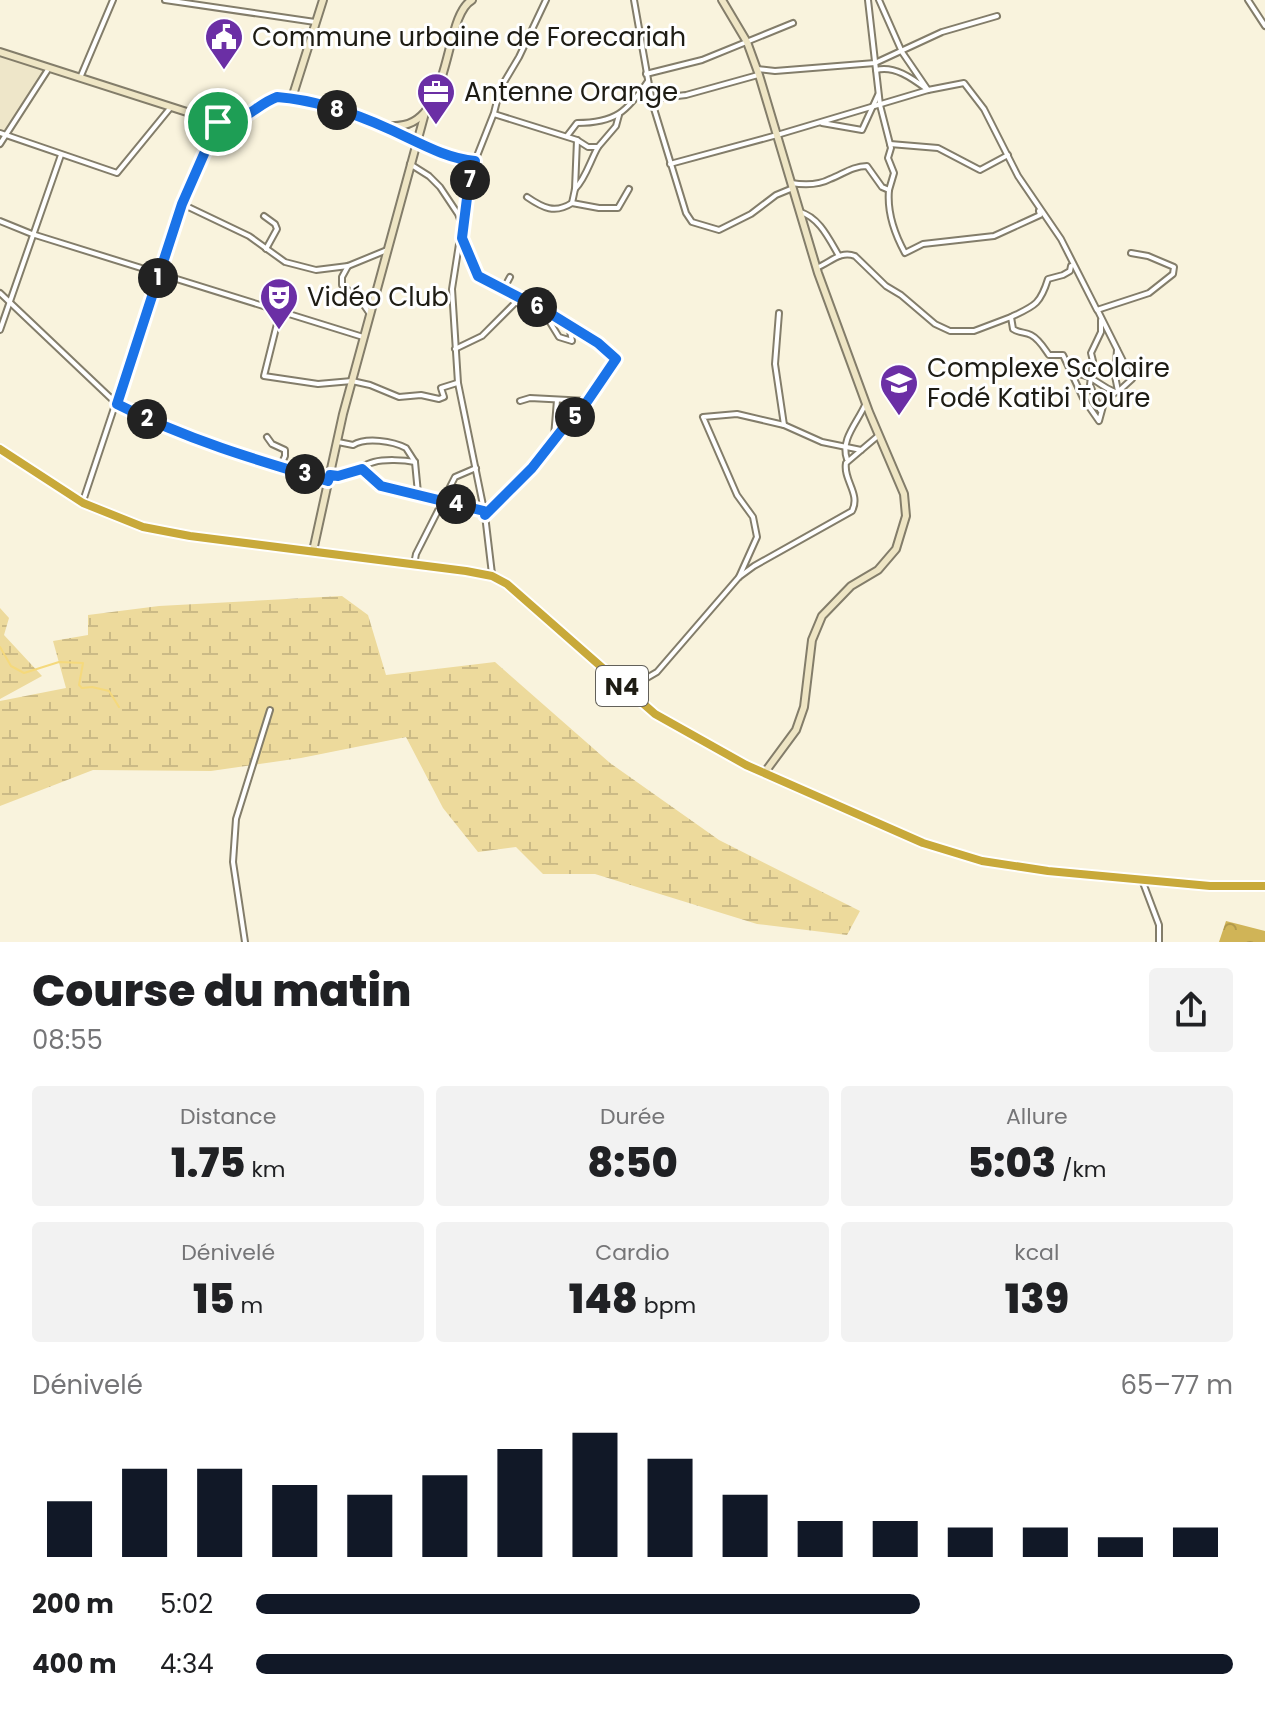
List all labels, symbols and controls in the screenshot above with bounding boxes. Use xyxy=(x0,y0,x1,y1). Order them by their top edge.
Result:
public building icon: Commune urbaine de Forecariah xyxy=(203,16,245,71)
place label: Commune urbaine de Forecariah xyxy=(252,19,686,55)
office icon: Antenne Orange xyxy=(415,71,457,126)
place label: Antenne Orange xyxy=(464,74,678,110)
pin xyxy=(184,88,252,156)
pin: 8 xyxy=(317,90,357,130)
text: 8 xyxy=(330,94,344,125)
icon: arrive xyxy=(196,100,240,144)
pin: 7 xyxy=(450,160,490,200)
text: 7 xyxy=(464,164,476,195)
pin: 1 xyxy=(138,258,178,298)
text: 1 xyxy=(154,262,162,293)
theatre icon: Vidéo Club xyxy=(258,276,300,331)
place label: Vidéo Club xyxy=(307,279,449,315)
pin: 6 xyxy=(517,287,557,327)
text: 6 xyxy=(530,291,544,322)
place label: Complexe Scolaire Fodé Katibi Toure xyxy=(927,350,1170,416)
school or university icon: Complexe Scolaire Fodé Katibi Toure xyxy=(878,362,920,417)
pin: 5 xyxy=(555,397,595,437)
pin: 2 xyxy=(127,399,167,439)
text: 5 xyxy=(568,401,582,432)
text: 2 xyxy=(141,403,153,434)
pin: 3 xyxy=(285,454,325,494)
text: 3 xyxy=(298,458,312,489)
pin: 4 xyxy=(436,484,476,524)
text: 4 xyxy=(449,488,463,519)
road number: N4 xyxy=(596,666,648,706)
text: Course du matin xyxy=(32,960,411,1021)
button: share xyxy=(1149,968,1233,1052)
text: 08:55 xyxy=(32,1022,103,1058)
text: Distance xyxy=(180,1101,276,1132)
text: Durée xyxy=(600,1101,665,1132)
text: Allure xyxy=(1006,1101,1068,1132)
text: 1.75 xyxy=(171,1135,246,1191)
text: 8:50 xyxy=(587,1135,678,1191)
text: 5:03 xyxy=(967,1135,1056,1191)
text: km xyxy=(246,1154,285,1185)
text: /km xyxy=(1056,1154,1106,1185)
text: Dénivelé xyxy=(181,1237,275,1268)
text: Cardio xyxy=(595,1237,670,1268)
text: kcal xyxy=(1014,1237,1059,1268)
text: 15 xyxy=(193,1271,235,1327)
text: 148 xyxy=(569,1271,638,1327)
text: 139 xyxy=(1005,1271,1069,1327)
text: m xyxy=(235,1290,263,1321)
text: bpm xyxy=(638,1290,696,1321)
text: Dénivelé xyxy=(32,1367,143,1403)
text: 65–77 m xyxy=(1120,1367,1233,1403)
text: 200 m xyxy=(32,1586,114,1622)
text: 5:02 xyxy=(160,1586,213,1622)
text: 400 m xyxy=(32,1646,117,1682)
text: 4:34 xyxy=(160,1646,214,1682)

